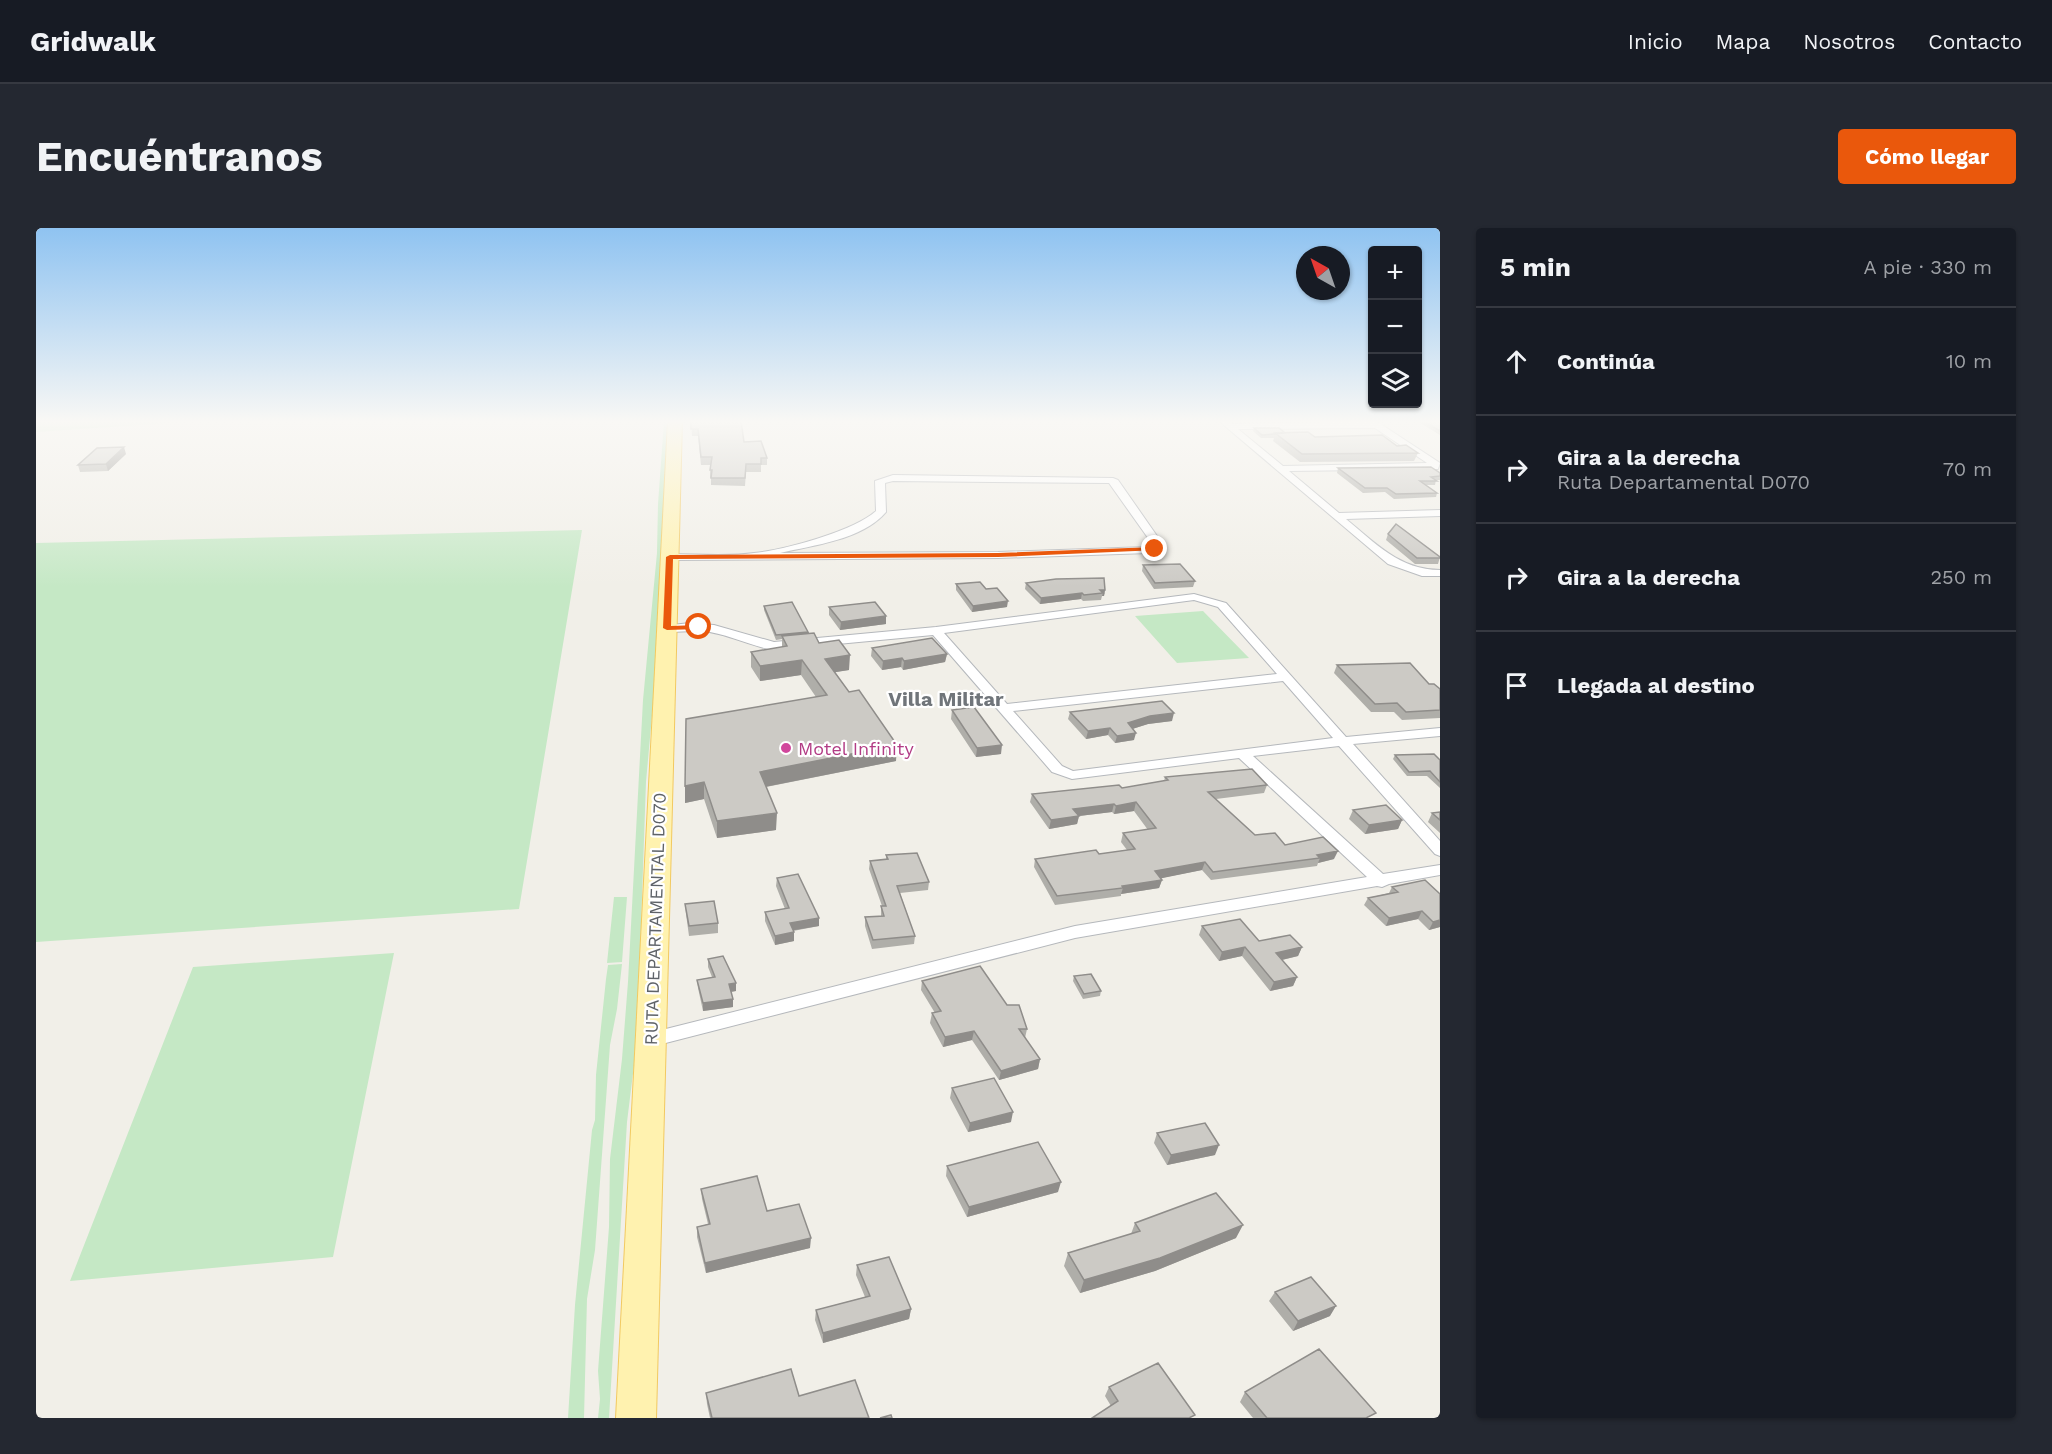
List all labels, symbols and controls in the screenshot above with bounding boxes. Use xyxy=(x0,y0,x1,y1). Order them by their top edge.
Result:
text: Gridwalk xyxy=(30,25,156,58)
text: Inicio xyxy=(1628,29,1683,54)
text: Mapa xyxy=(1716,29,1770,54)
text: Nosotros xyxy=(1803,29,1895,54)
text: Contacto xyxy=(1928,29,2022,54)
button: Cómo llegar xyxy=(1838,129,2016,184)
text: Encuéntranos xyxy=(36,132,323,181)
north arrow xyxy=(1296,246,1350,300)
map controls xyxy=(1368,246,1422,408)
button: + xyxy=(1368,246,1422,300)
text: 5 min xyxy=(1500,252,1571,282)
text: A pie · 330 m xyxy=(1864,255,1992,279)
button: − xyxy=(1368,300,1422,354)
icon: ahead xyxy=(1500,345,1533,378)
text: Continúa xyxy=(1557,349,1655,374)
text: 10 m xyxy=(1946,349,1992,373)
button: layers xyxy=(1368,354,1422,408)
text: Gira a la derecha xyxy=(1557,445,1740,470)
icon: right xyxy=(1500,453,1533,486)
text: 70 m xyxy=(1943,457,1992,481)
text: Ruta Departamental D070 xyxy=(1557,470,1810,494)
route end xyxy=(1141,535,1167,561)
icon: right xyxy=(1500,561,1533,594)
text: Gira a la derecha xyxy=(1557,565,1740,590)
text: 250 m xyxy=(1930,565,1992,589)
route start xyxy=(685,613,711,639)
icon: arrive xyxy=(1500,669,1533,702)
text: Llegada al destino xyxy=(1557,673,1755,698)
district label: Villa Militar xyxy=(888,687,1004,711)
place label: Motel Infinity xyxy=(798,738,914,759)
marker: Motel Infinity xyxy=(779,741,793,755)
street label: RUTA DEPARTAMENTAL D070 xyxy=(640,792,670,1046)

